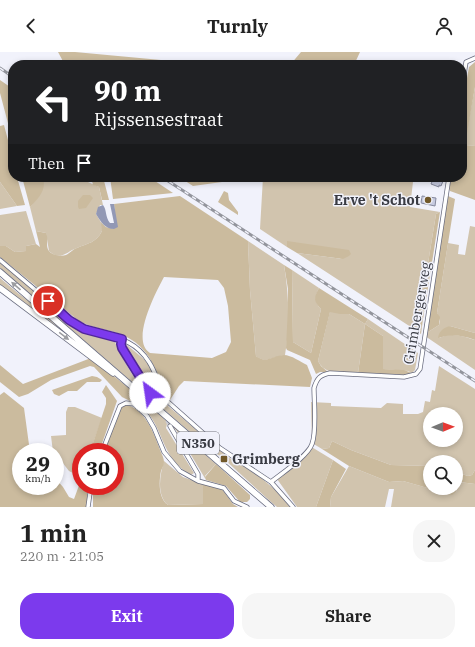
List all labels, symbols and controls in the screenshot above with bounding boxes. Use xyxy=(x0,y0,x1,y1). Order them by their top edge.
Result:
icon: back xyxy=(20,15,42,37)
text: Turnly xyxy=(207,15,268,38)
icon: person xyxy=(433,15,455,37)
text: 90 m xyxy=(94,72,161,109)
icon: left xyxy=(28,76,80,128)
text: Rijssensestraat xyxy=(94,108,223,131)
icon: arrive xyxy=(73,152,95,174)
text: Then xyxy=(28,154,65,173)
place label: Erve 't Schot xyxy=(334,191,420,209)
marker: Erve 't Schot xyxy=(423,195,433,205)
street label: Grimbergerweg xyxy=(399,260,435,366)
one-way arrow xyxy=(10,281,21,290)
pin xyxy=(31,284,65,318)
icon: arrive xyxy=(37,290,59,312)
one-way arrow xyxy=(59,331,70,340)
position arrow xyxy=(129,372,171,414)
north arrow xyxy=(423,407,463,447)
map controls xyxy=(423,407,463,495)
road number: N350 xyxy=(177,432,219,454)
speed limit sign: 30 xyxy=(72,443,124,495)
text: 29 xyxy=(26,450,50,477)
place label: Grimberg xyxy=(232,450,301,468)
marker: Grimberg xyxy=(219,454,229,464)
button: search xyxy=(423,455,463,495)
text: km/h xyxy=(25,472,51,485)
text: 1 min xyxy=(20,517,87,549)
button: close xyxy=(413,520,455,562)
text: 220 m · 21:05 xyxy=(20,548,104,565)
button: Exit xyxy=(20,593,234,639)
button: Share xyxy=(242,593,455,639)

